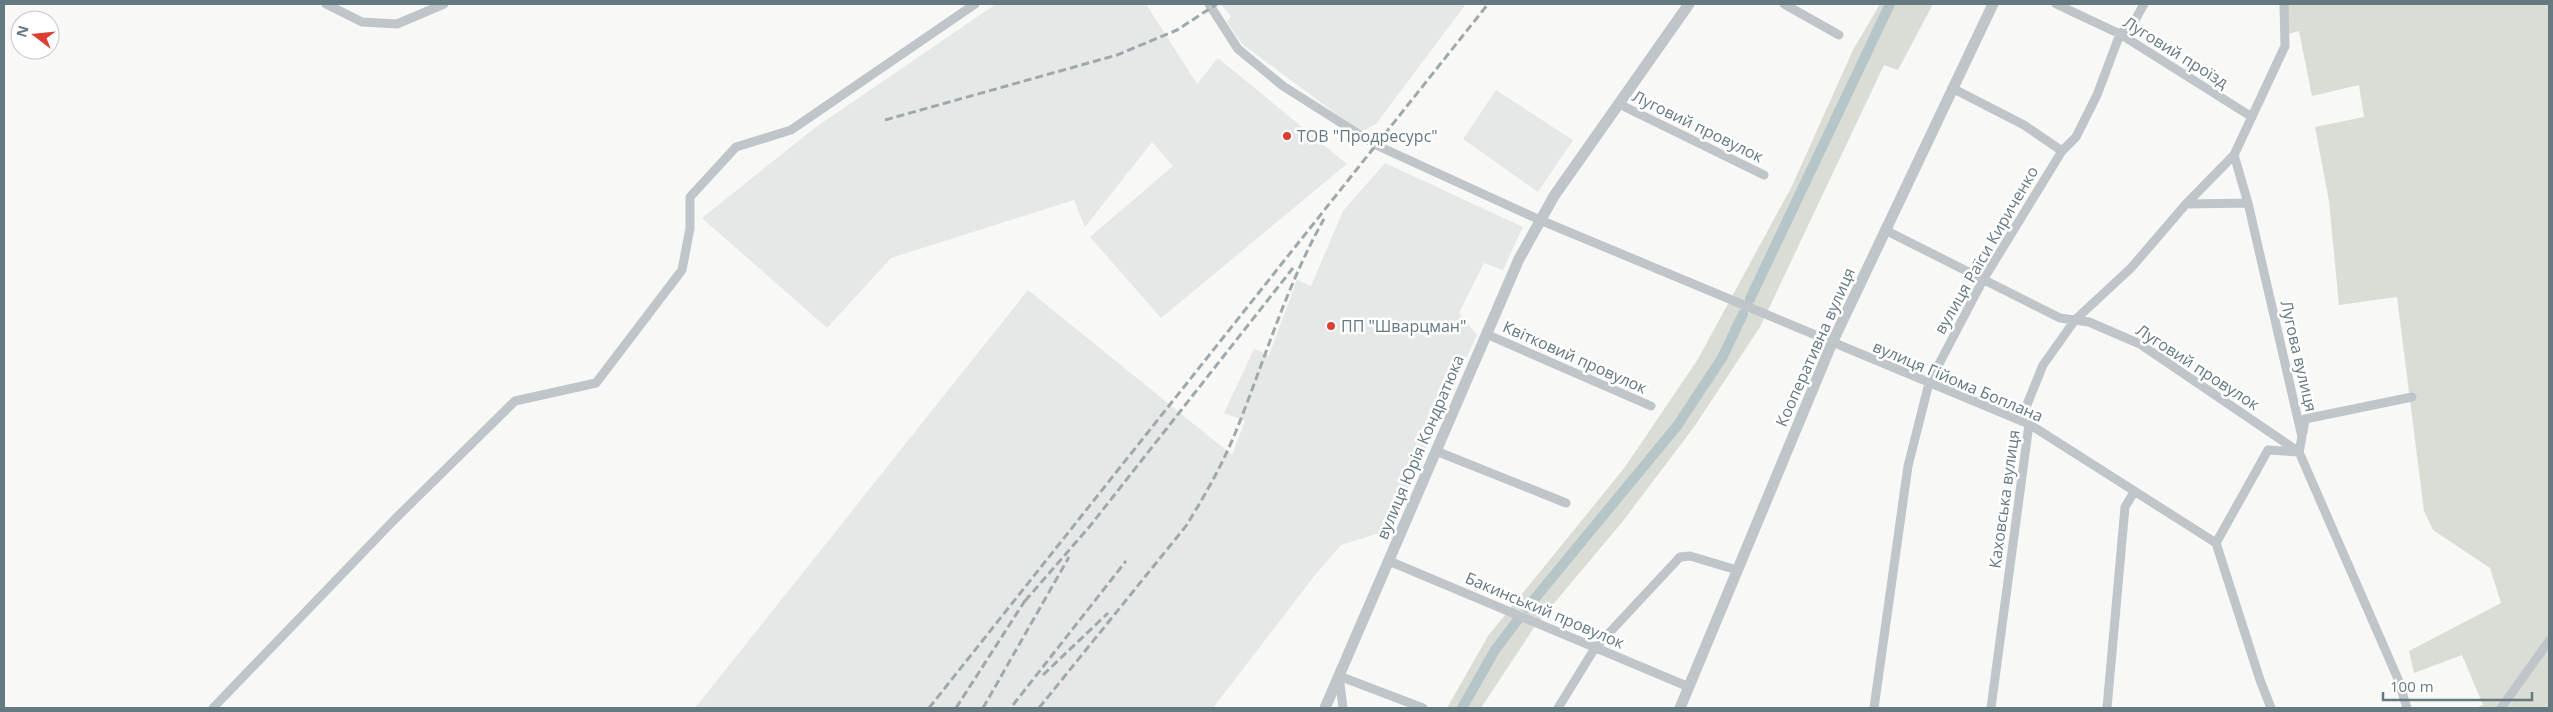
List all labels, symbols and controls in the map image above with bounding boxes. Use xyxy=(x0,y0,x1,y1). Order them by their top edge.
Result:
north arrow xyxy=(10,10,60,60)
street label: Луговий проїзд xyxy=(2119,11,2233,93)
text: N xyxy=(11,23,33,39)
street label: Луговий провулок xyxy=(1629,85,1768,168)
place label: ТОВ "Продресурс" xyxy=(1297,125,1438,147)
marker: ТОВ "Продресурс" xyxy=(1281,130,1293,142)
street label: вулиця Раїси Кириченко xyxy=(1929,162,2043,338)
street label: Кооперативна вулиця xyxy=(1770,264,1860,430)
street label: Лугова вулиця xyxy=(2276,298,2322,414)
place label: ПП "Шварцман" xyxy=(1341,315,1466,337)
street label: Квітковий провулок xyxy=(1499,315,1651,399)
street label: Луговий провулок xyxy=(2132,319,2265,416)
marker: ПП "Шварцман" xyxy=(1325,320,1337,332)
street label: вулиця Гійома Боплана xyxy=(1870,335,2046,427)
street label: вулиця Юрія Кондратюка xyxy=(1371,351,1469,543)
street label: Каховська вулиця xyxy=(1983,428,2025,570)
street label: Бакинський провулок xyxy=(1462,567,1629,654)
scale bar xyxy=(2383,670,2532,702)
text: 100 m xyxy=(2390,676,2434,696)

